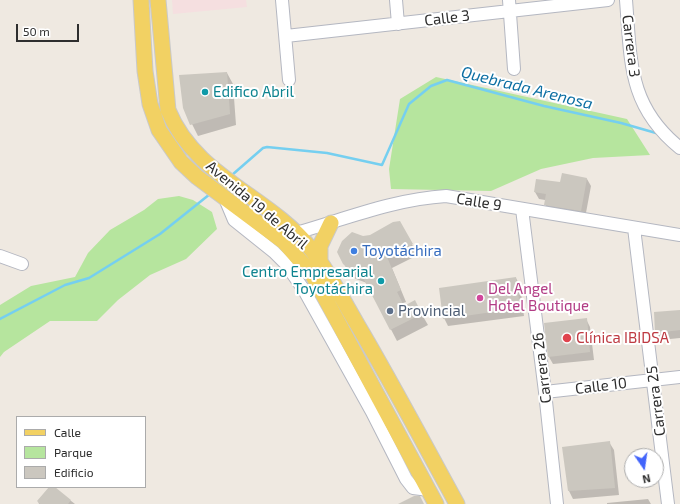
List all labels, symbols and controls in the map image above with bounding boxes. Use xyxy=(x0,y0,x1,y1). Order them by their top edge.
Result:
street label: Calle 3 xyxy=(423,6,471,30)
street label: Carrera 3 xyxy=(618,14,644,78)
scale bar xyxy=(18,16,81,42)
text: 50 m xyxy=(23,24,50,38)
water label: Quebrada Arenosa xyxy=(459,62,595,114)
place label: Edifico Abril xyxy=(213,83,294,101)
marker: Edifico Abril xyxy=(200,87,210,97)
street label: Avenida 19 de Abril xyxy=(202,157,312,253)
street label: Calle 9 xyxy=(455,190,503,214)
place label: Toyotáchira xyxy=(362,242,442,260)
marker: Toyotáchira xyxy=(349,246,359,256)
place label: Centro Empresarial Toyotáchira xyxy=(242,263,373,298)
marker: Centro Empresarial Toyotáchira xyxy=(376,276,386,286)
place label: Del Angel Hotel Boutique xyxy=(488,280,589,315)
marker: Del Angel Hotel Boutique xyxy=(475,293,485,303)
place label: Provincial xyxy=(398,302,465,320)
marker: Provincial xyxy=(385,306,395,316)
place label: Clínica IBIDSA xyxy=(576,329,669,347)
street label: Carrera 26 xyxy=(529,332,555,404)
marker: Clínica IBIDSA xyxy=(561,332,573,344)
street label: Carrera 25 xyxy=(643,365,669,437)
street label: Calle 10 xyxy=(574,374,628,398)
legend xyxy=(16,416,146,488)
text: Calle xyxy=(54,425,81,439)
text: Parque xyxy=(54,445,92,459)
north arrow xyxy=(624,448,664,488)
text: Edificio xyxy=(54,465,94,479)
text: N xyxy=(641,472,652,486)

